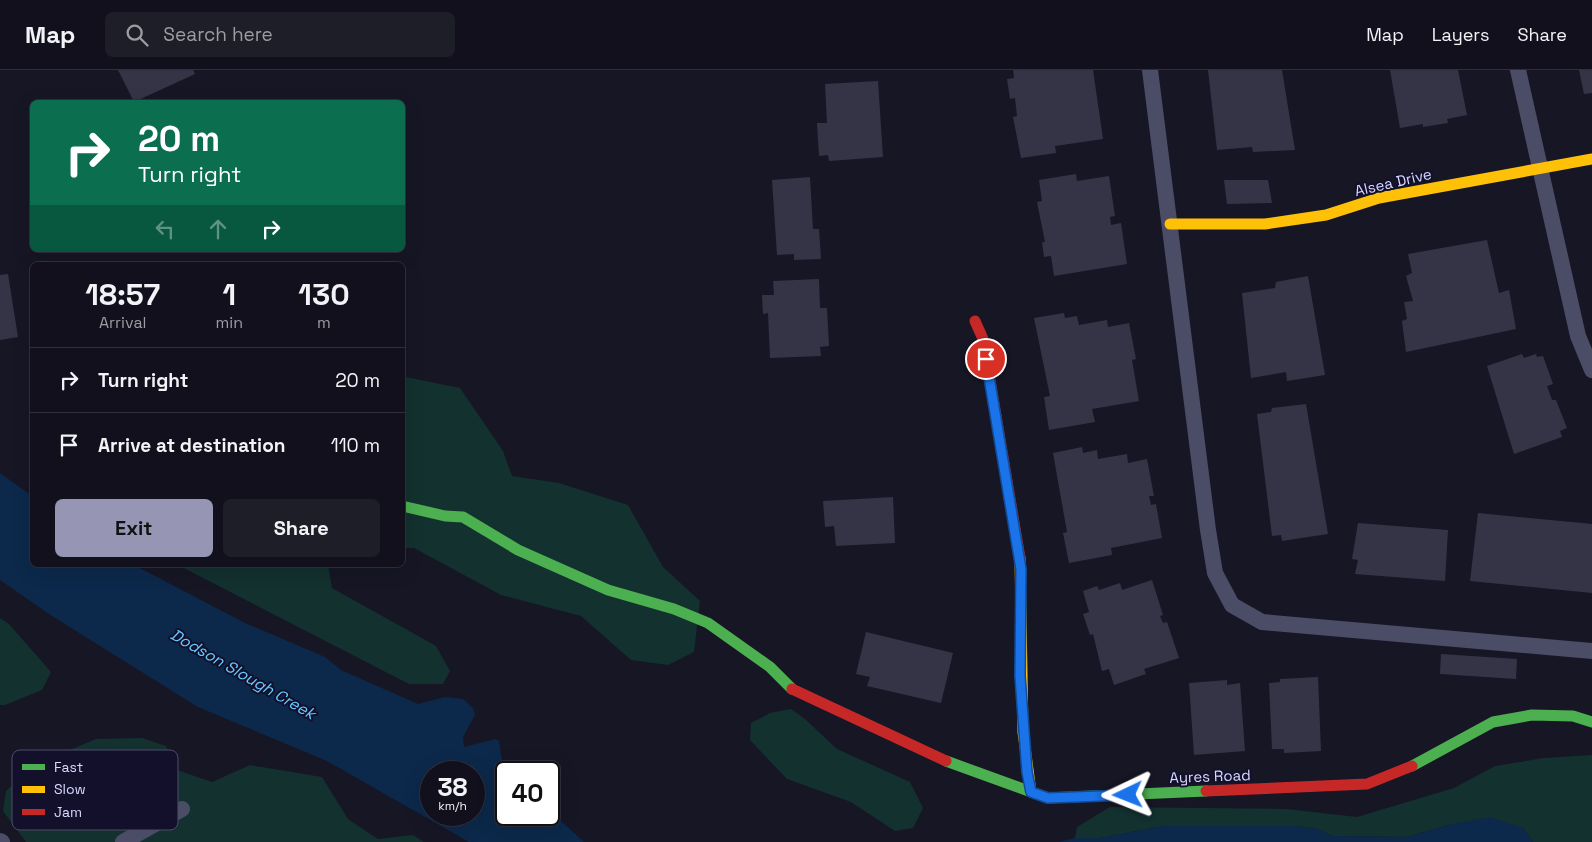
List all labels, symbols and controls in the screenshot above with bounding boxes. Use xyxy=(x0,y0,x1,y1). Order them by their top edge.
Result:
search box xyxy=(105,12,455,57)
text: Map xyxy=(25,19,75,50)
icon: search xyxy=(123,21,151,49)
text: Search here xyxy=(163,22,273,47)
text: Map xyxy=(1366,23,1404,46)
text: Layers xyxy=(1432,23,1489,46)
text: Share xyxy=(1517,23,1567,46)
text: 20 m xyxy=(138,117,220,161)
icon: right xyxy=(55,120,120,185)
text: Turn right xyxy=(138,160,241,188)
street label: Alsea Drive xyxy=(1353,164,1433,200)
icon: left xyxy=(151,215,179,243)
icon: ahead xyxy=(204,215,232,243)
icon: right xyxy=(257,215,285,243)
text: 18:57 xyxy=(85,275,160,314)
text: 1 xyxy=(222,275,236,314)
text: 130 xyxy=(298,275,350,314)
text: Arrival xyxy=(99,312,147,333)
text: min xyxy=(215,312,243,333)
text: m xyxy=(317,312,331,333)
pin xyxy=(965,338,1007,380)
icon: arrive xyxy=(972,345,1000,373)
icon: right xyxy=(55,366,83,394)
text: Turn right xyxy=(98,368,188,393)
text: 20 m xyxy=(335,368,380,393)
icon: arrive xyxy=(55,431,83,459)
text: Arrive at destination xyxy=(98,433,286,458)
text: 110 m xyxy=(331,433,380,458)
button: Exit xyxy=(55,499,213,557)
button: Share xyxy=(223,499,380,557)
water label: Dodson Slough Creek xyxy=(167,624,321,725)
legend xyxy=(12,750,178,830)
text: Fast xyxy=(54,758,83,776)
speed limit sign: 40 xyxy=(495,761,560,826)
street label: Ayres Road xyxy=(1169,765,1251,787)
position arrow xyxy=(1101,768,1153,820)
text: 38 xyxy=(437,771,468,803)
text: Slow xyxy=(54,780,86,798)
text: km/h xyxy=(438,798,467,814)
text: Jam xyxy=(54,803,82,821)

